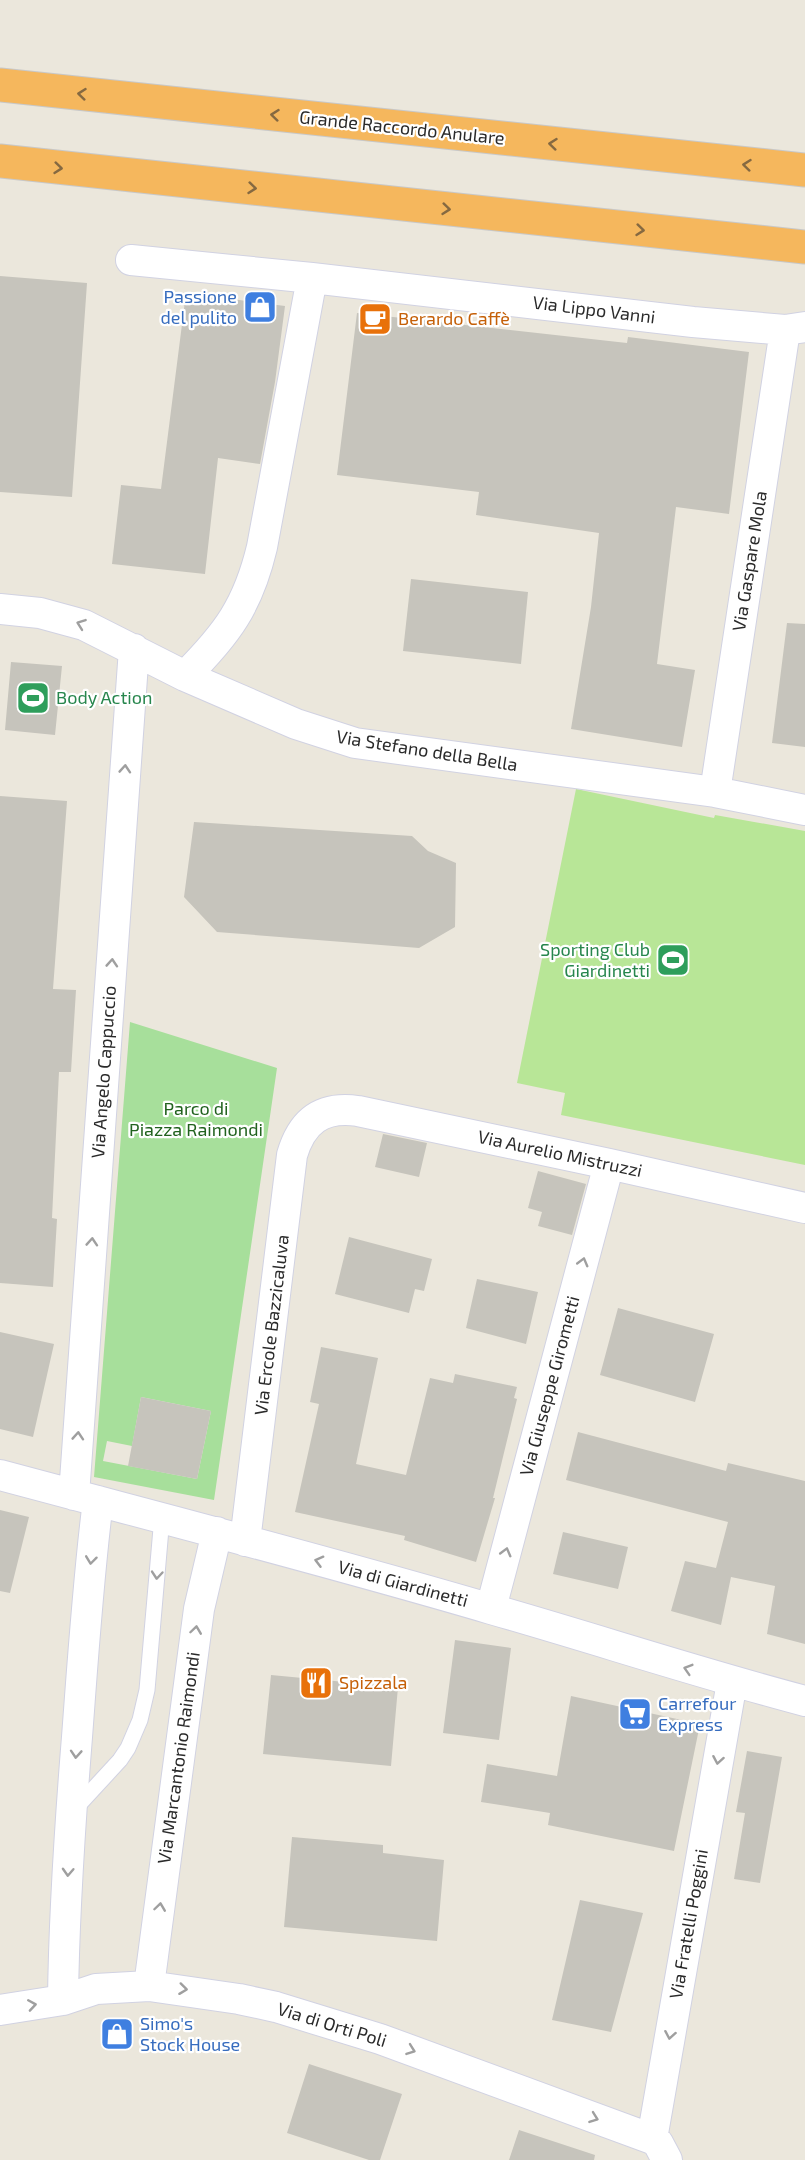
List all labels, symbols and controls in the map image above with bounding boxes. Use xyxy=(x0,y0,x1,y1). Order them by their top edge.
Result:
one-way arrow xyxy=(77,88,86,101)
street label: Grande Raccordo Anulare xyxy=(298,105,506,149)
one-way arrow xyxy=(271,109,280,122)
one-way arrow xyxy=(548,138,557,151)
one-way arrow xyxy=(742,159,751,171)
one-way arrow xyxy=(54,161,63,174)
one-way arrow xyxy=(248,181,257,194)
one-way arrow xyxy=(441,202,451,215)
one-way arrow xyxy=(635,223,644,236)
place label: Passione del pulito xyxy=(161,285,237,328)
shop icon: Passione del pulito xyxy=(242,289,278,325)
street label: Via Lippo Vanni xyxy=(532,291,657,327)
cafe icon: Berardo Caffè xyxy=(357,301,393,337)
place label: Berardo Caffè xyxy=(398,307,510,329)
street label: Via Gaspare Mola xyxy=(727,489,771,633)
one-way arrow xyxy=(76,619,87,631)
sports icon: Body Action xyxy=(15,680,51,716)
place label: Body Action xyxy=(56,686,152,708)
street label: Via Stefano della Bella xyxy=(335,725,519,775)
one-way arrow xyxy=(119,764,132,773)
place label: Sporting Club Giardinetti xyxy=(540,938,650,981)
sports icon: Sporting Club Giardinetti xyxy=(655,942,691,978)
one-way arrow xyxy=(105,959,118,968)
street label: Via Angelo Cappuccio xyxy=(86,985,120,1159)
park label: Parco di Piazza Raimondi xyxy=(129,1097,263,1140)
street label: Via Aurelio Mistruzzi xyxy=(476,1125,644,1181)
street label: Via Ercole Bazzicaluva xyxy=(249,1233,293,1416)
one-way arrow xyxy=(85,1237,98,1246)
one-way arrow xyxy=(575,1257,588,1267)
street label: Via Giuseppe Girometti xyxy=(514,1293,584,1478)
one-way arrow xyxy=(71,1432,84,1441)
one-way arrow xyxy=(498,1547,511,1557)
one-way arrow xyxy=(85,1555,98,1564)
street label: Via di Giardinetti xyxy=(336,1555,471,1611)
one-way arrow xyxy=(314,1556,325,1568)
one-way arrow xyxy=(151,1570,164,1579)
one-way arrow xyxy=(190,1626,202,1635)
street label: Via Marcantonio Raimondi xyxy=(152,1650,204,1865)
one-way arrow xyxy=(683,1663,694,1676)
restaurant icon: Spizzala xyxy=(298,1665,334,1701)
place label: Spizzala xyxy=(339,1671,407,1693)
place label: Carrefour Express xyxy=(658,1692,736,1735)
supermarket icon: Carrefour Express xyxy=(617,1696,653,1732)
one-way arrow xyxy=(70,1749,83,1759)
one-way arrow xyxy=(713,1756,725,1765)
street label: Via Fratelli Poggini xyxy=(664,1847,712,2000)
one-way arrow xyxy=(62,1867,75,1876)
one-way arrow xyxy=(153,1902,165,1911)
one-way arrow xyxy=(178,1983,187,1995)
street label: Via di Orti Poli xyxy=(275,1997,390,2051)
one-way arrow xyxy=(27,1999,36,2011)
place label: Simo's Stock House xyxy=(140,2012,240,2055)
shop icon: Simo's Stock House xyxy=(99,2016,135,2052)
one-way arrow xyxy=(664,2030,677,2040)
one-way arrow xyxy=(406,2043,416,2056)
one-way arrow xyxy=(589,2110,599,2123)

